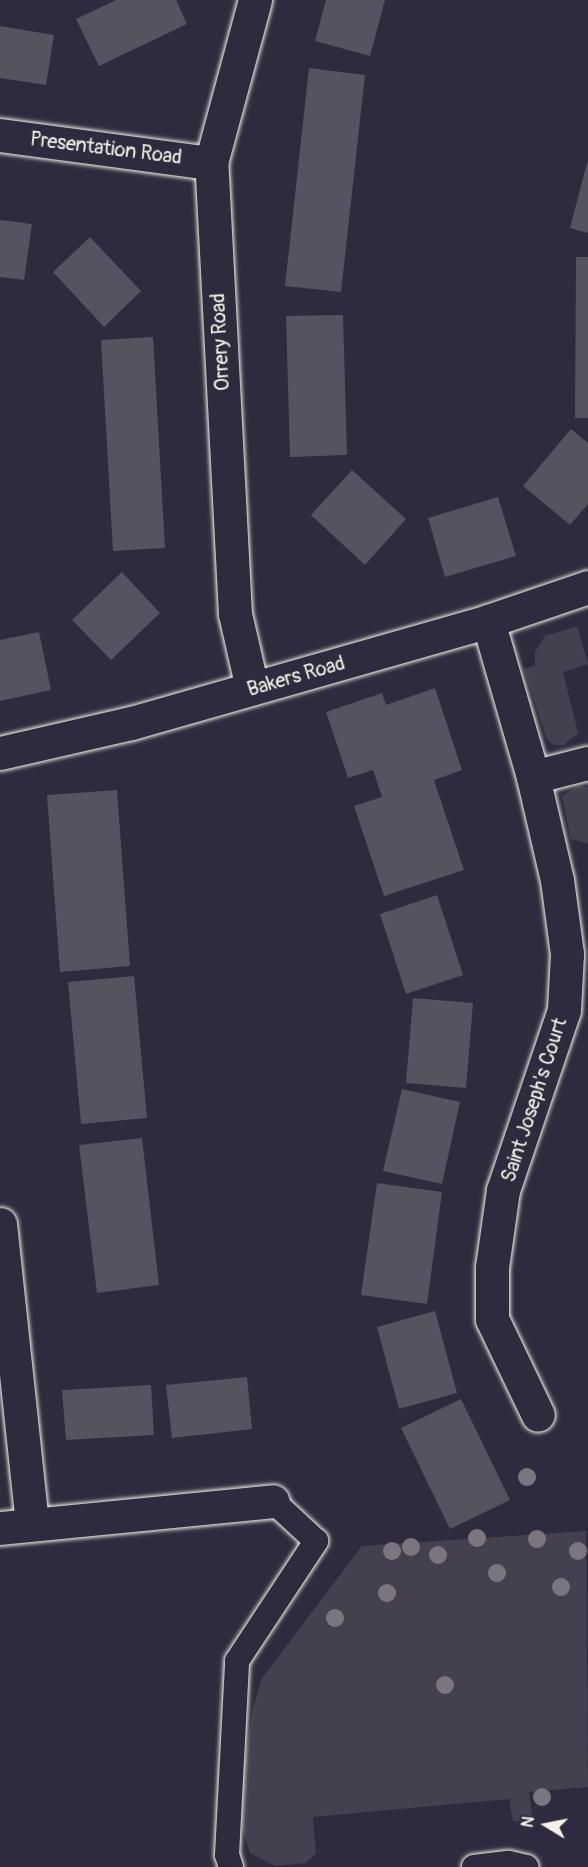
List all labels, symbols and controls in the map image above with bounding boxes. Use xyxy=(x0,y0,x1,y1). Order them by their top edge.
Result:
street label: Presentation Road xyxy=(29,127,183,169)
street label: Orrery Road xyxy=(205,292,235,392)
street label: Bakers Road xyxy=(244,651,348,701)
street label: Saint Joseph's Court xyxy=(496,1015,572,1185)
north arrow xyxy=(516,1795,576,1855)
text: N xyxy=(517,1815,539,1829)

